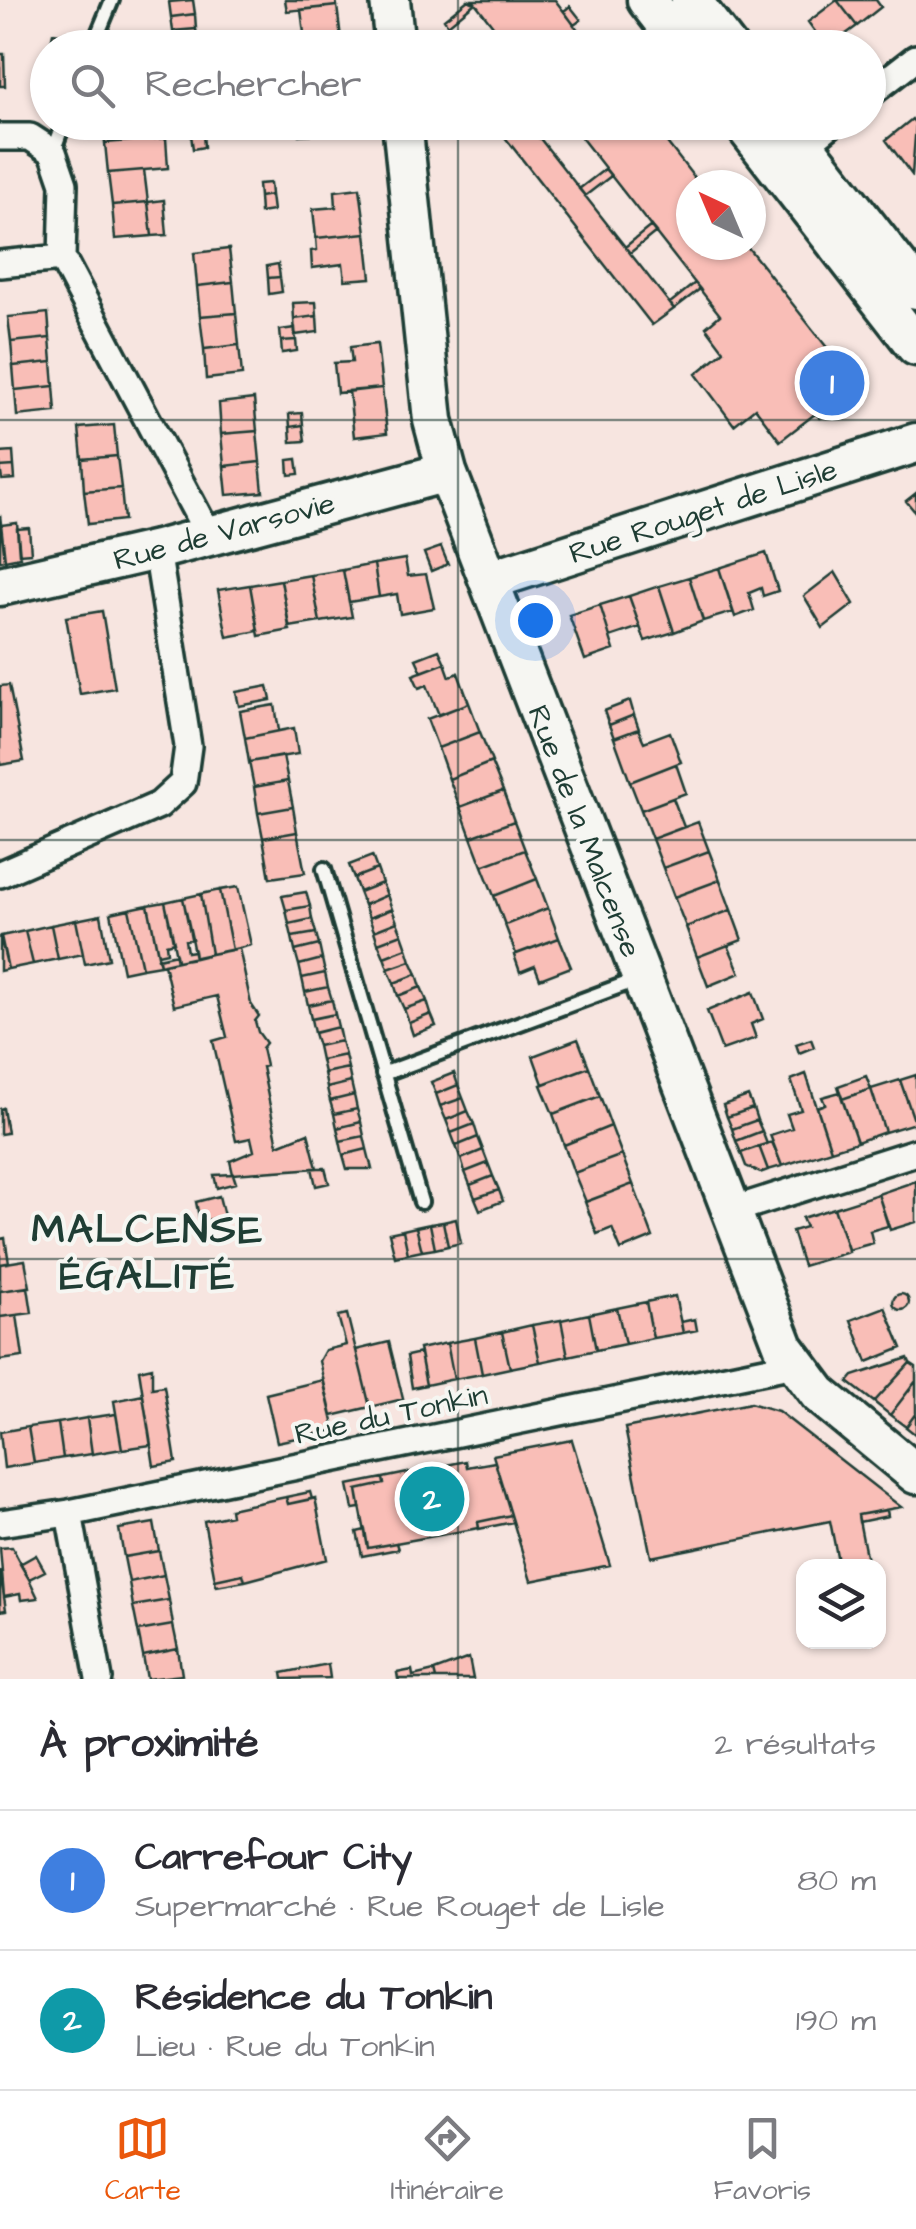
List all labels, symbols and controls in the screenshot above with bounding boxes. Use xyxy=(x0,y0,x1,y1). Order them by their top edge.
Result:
search box xyxy=(30,30,886,140)
icon: search xyxy=(65,58,120,113)
text: Rechercher xyxy=(145,59,361,111)
north arrow xyxy=(676,170,766,260)
pin: 1 xyxy=(800,346,864,420)
street label: Rue Rouget de Lisle xyxy=(564,449,843,576)
street label: Rue de Varsovie xyxy=(109,482,340,582)
your location xyxy=(510,595,561,646)
street label: Rue de la Malcense xyxy=(517,699,651,963)
district label: MALCENSE ÉGALITÉ xyxy=(32,1203,264,1304)
street label: Rue du Tonkin xyxy=(291,1374,491,1456)
pin: 2 xyxy=(400,1462,464,1536)
map controls xyxy=(796,1559,886,1649)
button: layers xyxy=(796,1559,886,1649)
text: À proximité xyxy=(40,1715,259,1773)
text: 2 résultats xyxy=(714,1722,876,1767)
text: Carrefour City xyxy=(135,1832,412,1884)
text: 1 xyxy=(70,1858,75,1903)
text: 80 m xyxy=(797,1858,876,1903)
text: Supermarché · Rue Rouget de Lisle xyxy=(135,1884,665,1929)
text: Résidence du Tonkin xyxy=(135,1972,492,2024)
text: 2 xyxy=(63,1998,82,2043)
text: 190 m xyxy=(796,1998,876,2043)
text: Lieu · Rue du Tonkin xyxy=(135,2024,435,2069)
tab: Carte xyxy=(105,2111,181,2210)
tab: Itinéraire xyxy=(390,2111,504,2210)
tab: Favoris xyxy=(714,2111,811,2210)

